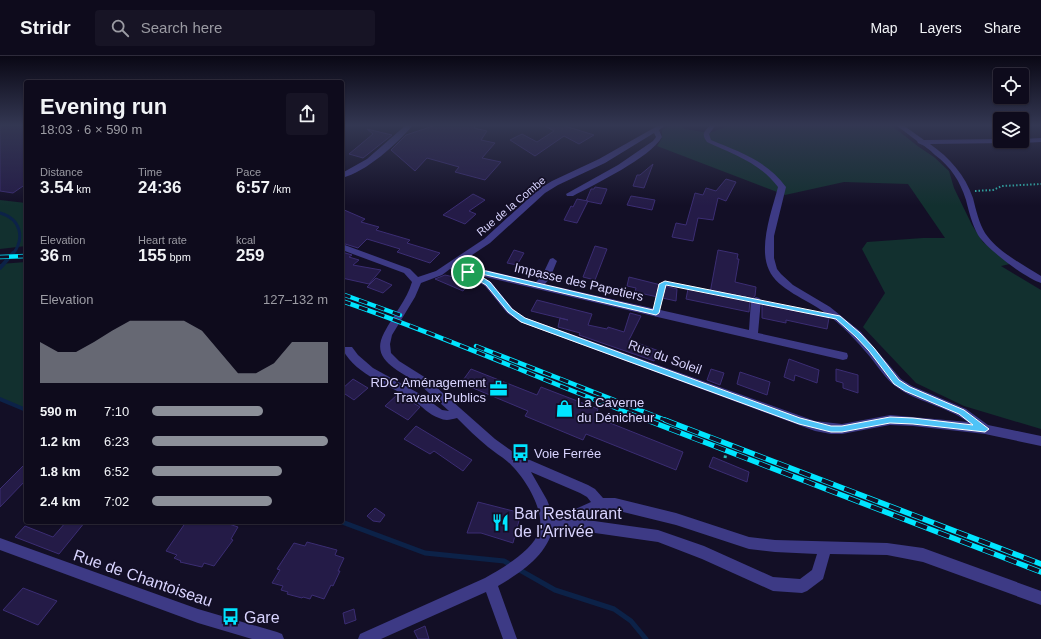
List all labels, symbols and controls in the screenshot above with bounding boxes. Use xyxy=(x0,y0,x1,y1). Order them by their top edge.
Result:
search box xyxy=(95,10,375,46)
text: Stridr xyxy=(20,17,71,38)
icon: search xyxy=(109,17,131,39)
text: Search here xyxy=(141,19,222,36)
text: Map xyxy=(870,20,898,36)
text: Layers xyxy=(920,20,962,36)
text: Share xyxy=(984,20,1021,36)
map controls xyxy=(993,68,1029,148)
button: locate xyxy=(993,68,1029,104)
button: share xyxy=(286,93,328,135)
text: Evening run xyxy=(40,94,167,119)
button: layers xyxy=(993,112,1029,148)
text: 18:03 · 6 × 590 m xyxy=(40,122,142,137)
text: Distance xyxy=(40,166,83,178)
text: Time xyxy=(138,166,162,178)
text: Pace xyxy=(236,166,261,178)
street label: Rue de la Combe xyxy=(474,174,548,238)
text: 3.54 xyxy=(40,178,73,197)
text: 24:36 xyxy=(138,178,181,197)
text: 6:57 xyxy=(236,178,270,197)
text: km xyxy=(73,183,91,195)
text: /km xyxy=(270,183,291,195)
text: Elevation xyxy=(40,234,85,246)
text: Heart rate xyxy=(138,234,187,246)
text: kcal xyxy=(236,234,256,246)
text: 36 xyxy=(40,246,59,265)
text: 155 xyxy=(138,246,166,265)
text: 259 xyxy=(236,246,264,265)
text: m xyxy=(59,251,71,263)
text: bpm xyxy=(166,251,191,263)
pin xyxy=(451,255,485,289)
street label: Impasse des Papetiers xyxy=(513,260,646,304)
icon: arrive xyxy=(457,261,479,283)
text: Elevation xyxy=(40,292,93,307)
text: 127–132 m xyxy=(263,292,328,307)
street label: Rue du Soleil xyxy=(626,337,704,377)
place label: RDC Aménagement Travaux Publics xyxy=(370,375,486,405)
office icon: RDC Aménagement Travaux Publics xyxy=(489,379,509,399)
place label: La Caverne du Dénicheur xyxy=(577,395,655,425)
shop icon: La Caverne du Dénicheur xyxy=(554,399,574,419)
text: 590 m xyxy=(40,404,77,419)
text: 7:10 xyxy=(104,404,129,419)
text: 1.2 km xyxy=(40,434,80,449)
text: 6:23 xyxy=(104,434,129,449)
bus stop icon: Voie Ferrée xyxy=(511,443,531,463)
place label: Voie Ferrée xyxy=(534,446,601,461)
text: 1.8 km xyxy=(40,464,80,479)
text: 6:52 xyxy=(104,464,129,479)
text: 2.4 km xyxy=(40,494,80,509)
text: 7:02 xyxy=(104,494,129,509)
place label: Bar Restaurant de l'Arrivée xyxy=(514,505,622,540)
restaurant icon: Bar Restaurant de l'Arrivée xyxy=(491,512,511,532)
street label: Rue de Chantoiseau xyxy=(71,546,215,610)
bus stop icon: Gare xyxy=(221,607,241,627)
place label: Gare xyxy=(244,609,280,626)

